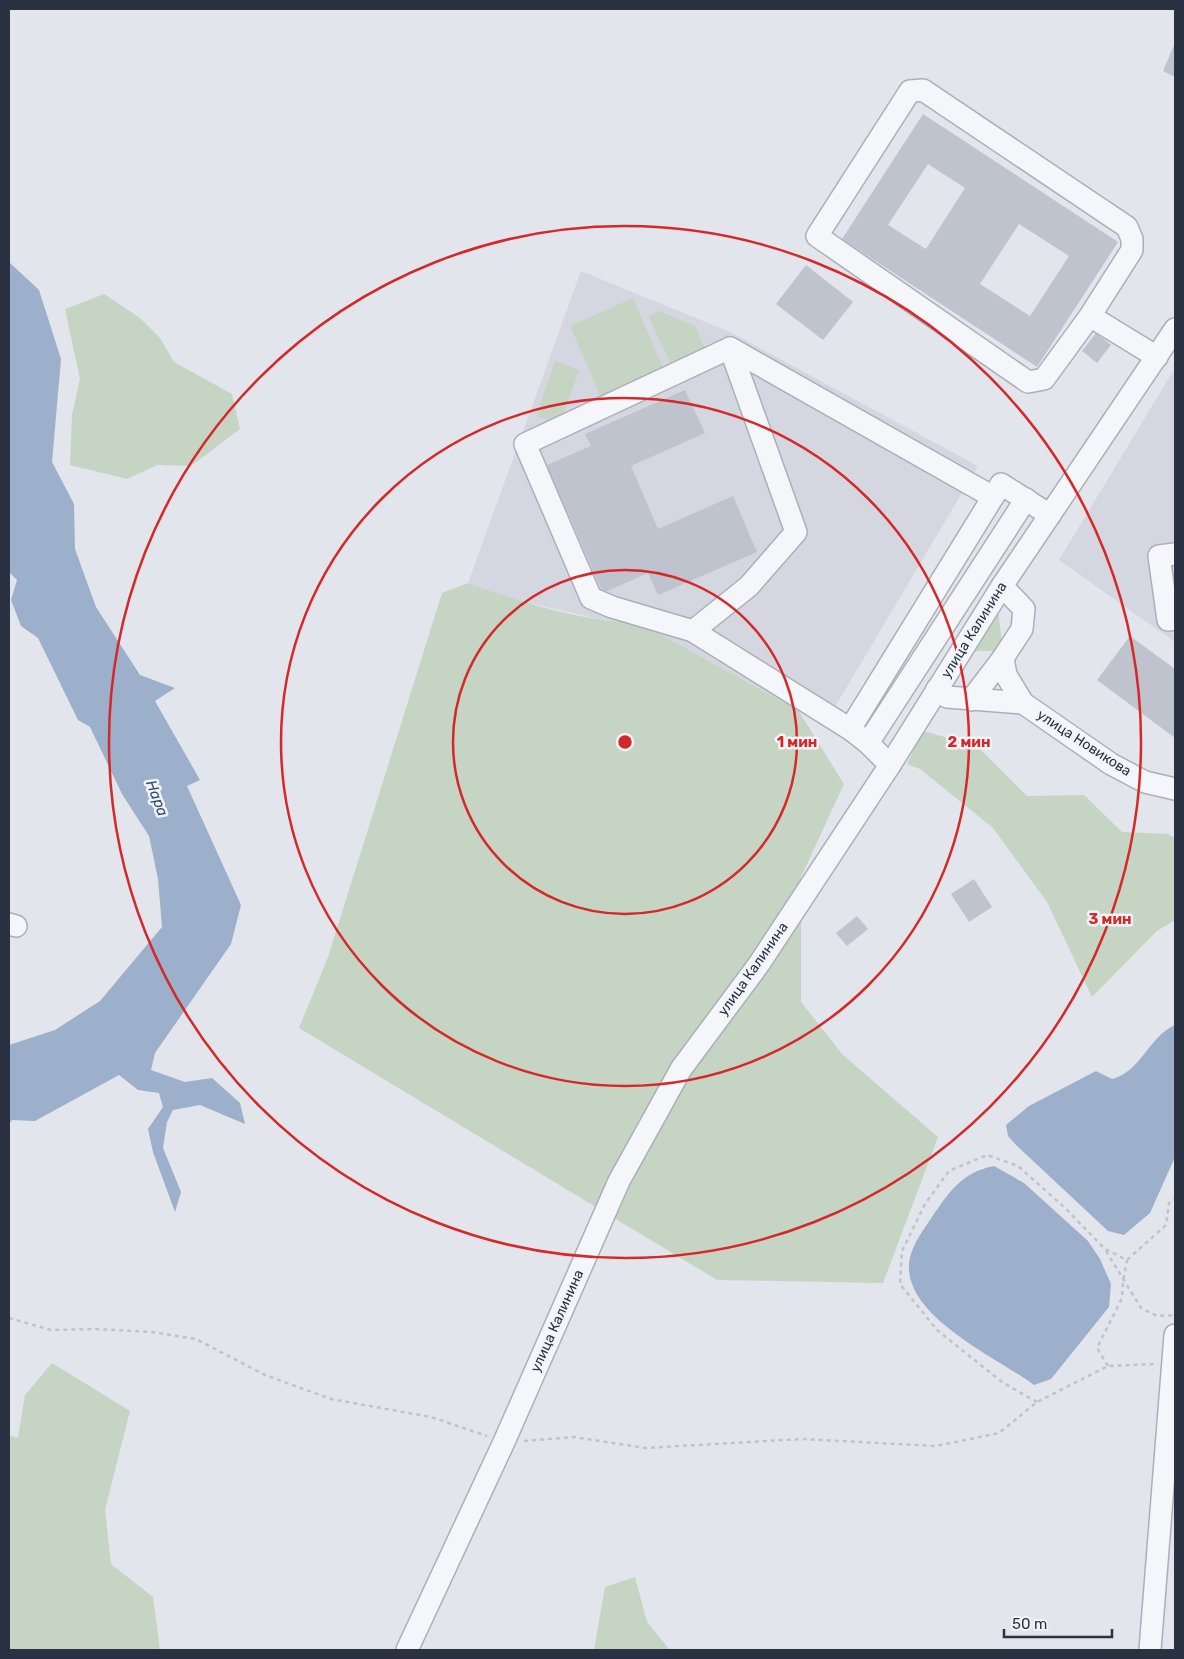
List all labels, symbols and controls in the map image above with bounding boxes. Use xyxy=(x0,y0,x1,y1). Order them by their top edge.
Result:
street label: улица Калинина xyxy=(938,579,1010,681)
street label: улица Новикова xyxy=(1034,706,1134,780)
centre of rings xyxy=(616,733,634,751)
text: 1 мин xyxy=(777,733,817,751)
text: 2 мин xyxy=(948,733,990,751)
water label: Нара xyxy=(142,777,172,819)
text: 3 мин xyxy=(1088,910,1132,928)
street label: улица Калинина xyxy=(714,919,792,1019)
street label: улица Калинина xyxy=(527,1267,587,1375)
scale bar xyxy=(1004,1606,1112,1638)
text: 50 m xyxy=(1012,1615,1047,1633)

